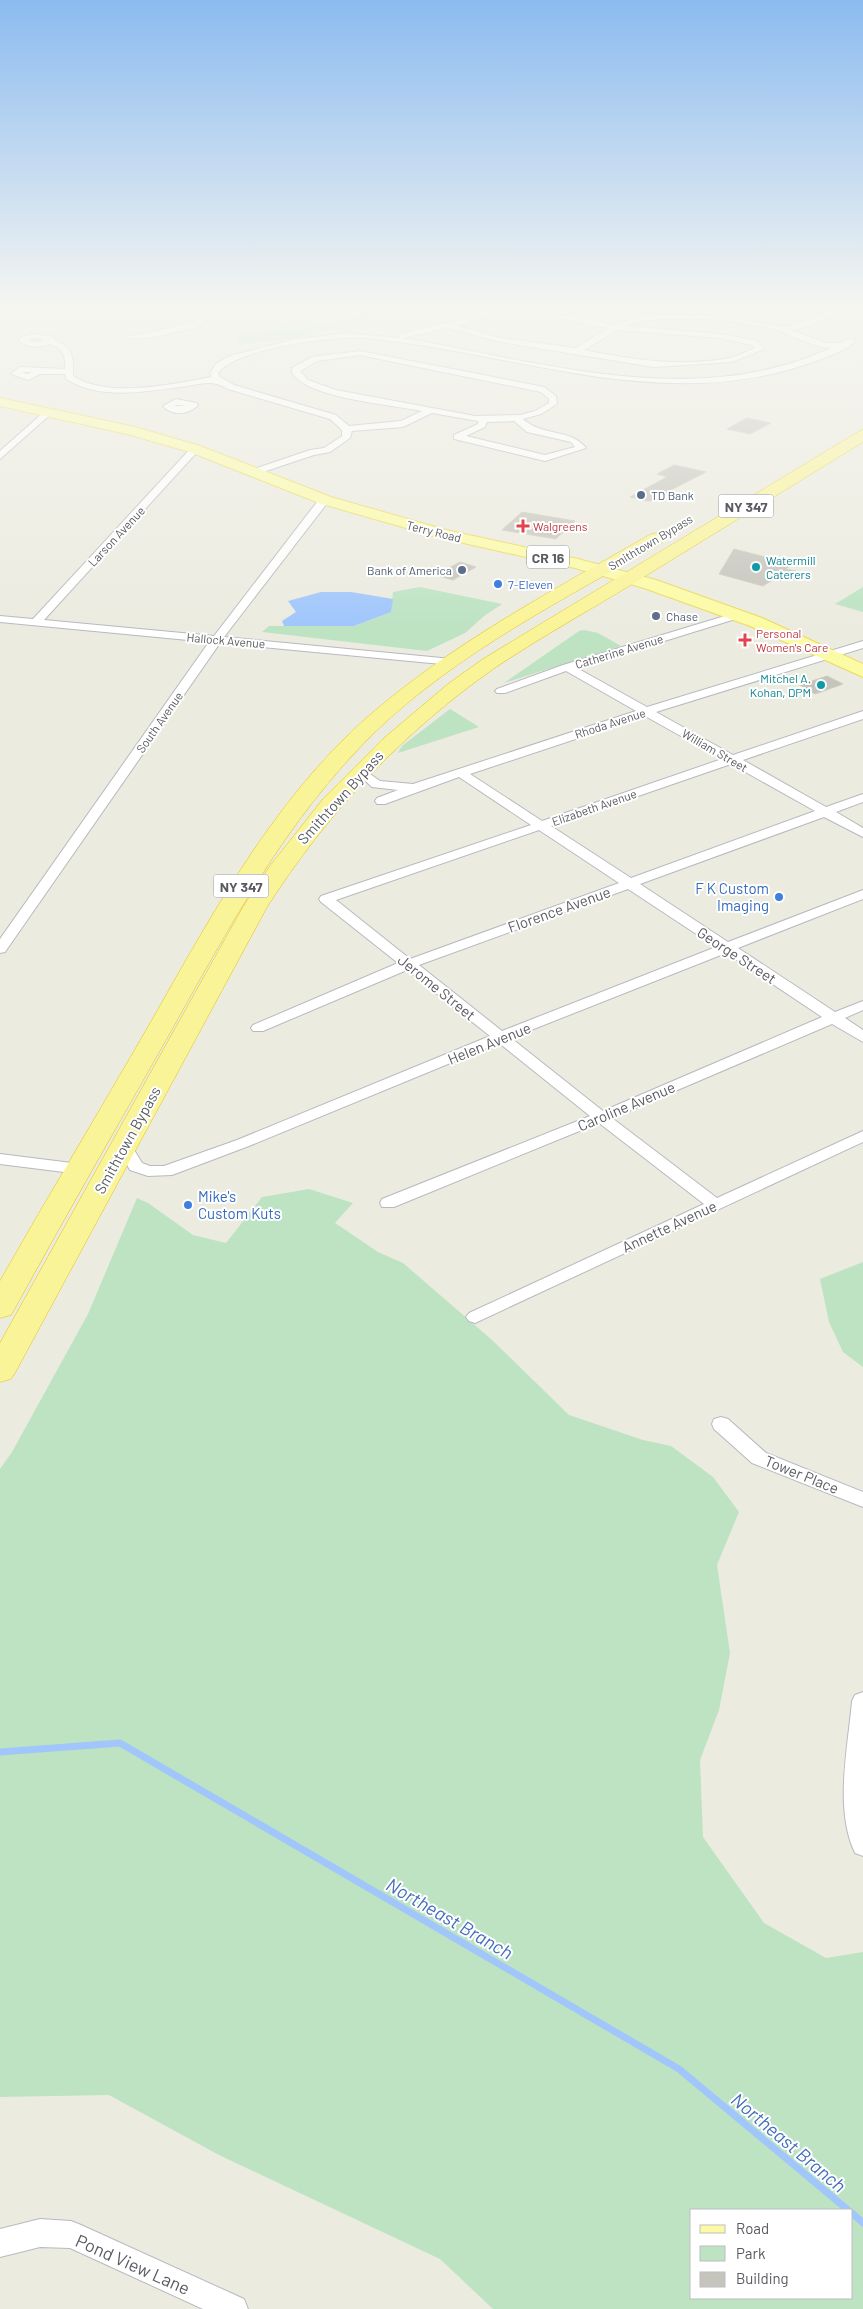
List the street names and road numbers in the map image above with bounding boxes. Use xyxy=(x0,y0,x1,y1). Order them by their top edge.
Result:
road number: NY 347 xyxy=(718,494,774,518)
street label: Larson Avenue xyxy=(85,503,147,569)
street label: Smithtown Bypass xyxy=(605,511,695,573)
street label: Terry Road xyxy=(405,517,463,545)
road number: CR 16 xyxy=(527,546,569,568)
street label: Hallock Avenue xyxy=(186,630,266,650)
street label: Catherine Avenue xyxy=(573,631,665,671)
street label: South Avenue xyxy=(133,689,185,755)
street label: Rhoda Avenue xyxy=(573,705,647,741)
street label: William Street xyxy=(680,726,750,774)
street label: Smithtown Bypass xyxy=(293,746,387,848)
street label: Elizabeth Avenue xyxy=(550,786,638,828)
road number: NY 347 xyxy=(214,874,268,898)
street label: Florence Avenue xyxy=(505,882,613,936)
street label: George Street xyxy=(694,923,780,987)
street label: Jerome Street xyxy=(395,950,479,1024)
street label: Helen Avenue xyxy=(445,1018,533,1068)
street label: Caroline Avenue xyxy=(575,1077,677,1135)
street label: Smithtown Bypass xyxy=(90,1083,164,1197)
street label: Annette Avenue xyxy=(619,1196,719,1256)
street label: Tower Place xyxy=(762,1451,842,1497)
street label: Pond View Lane xyxy=(72,2229,194,2299)

